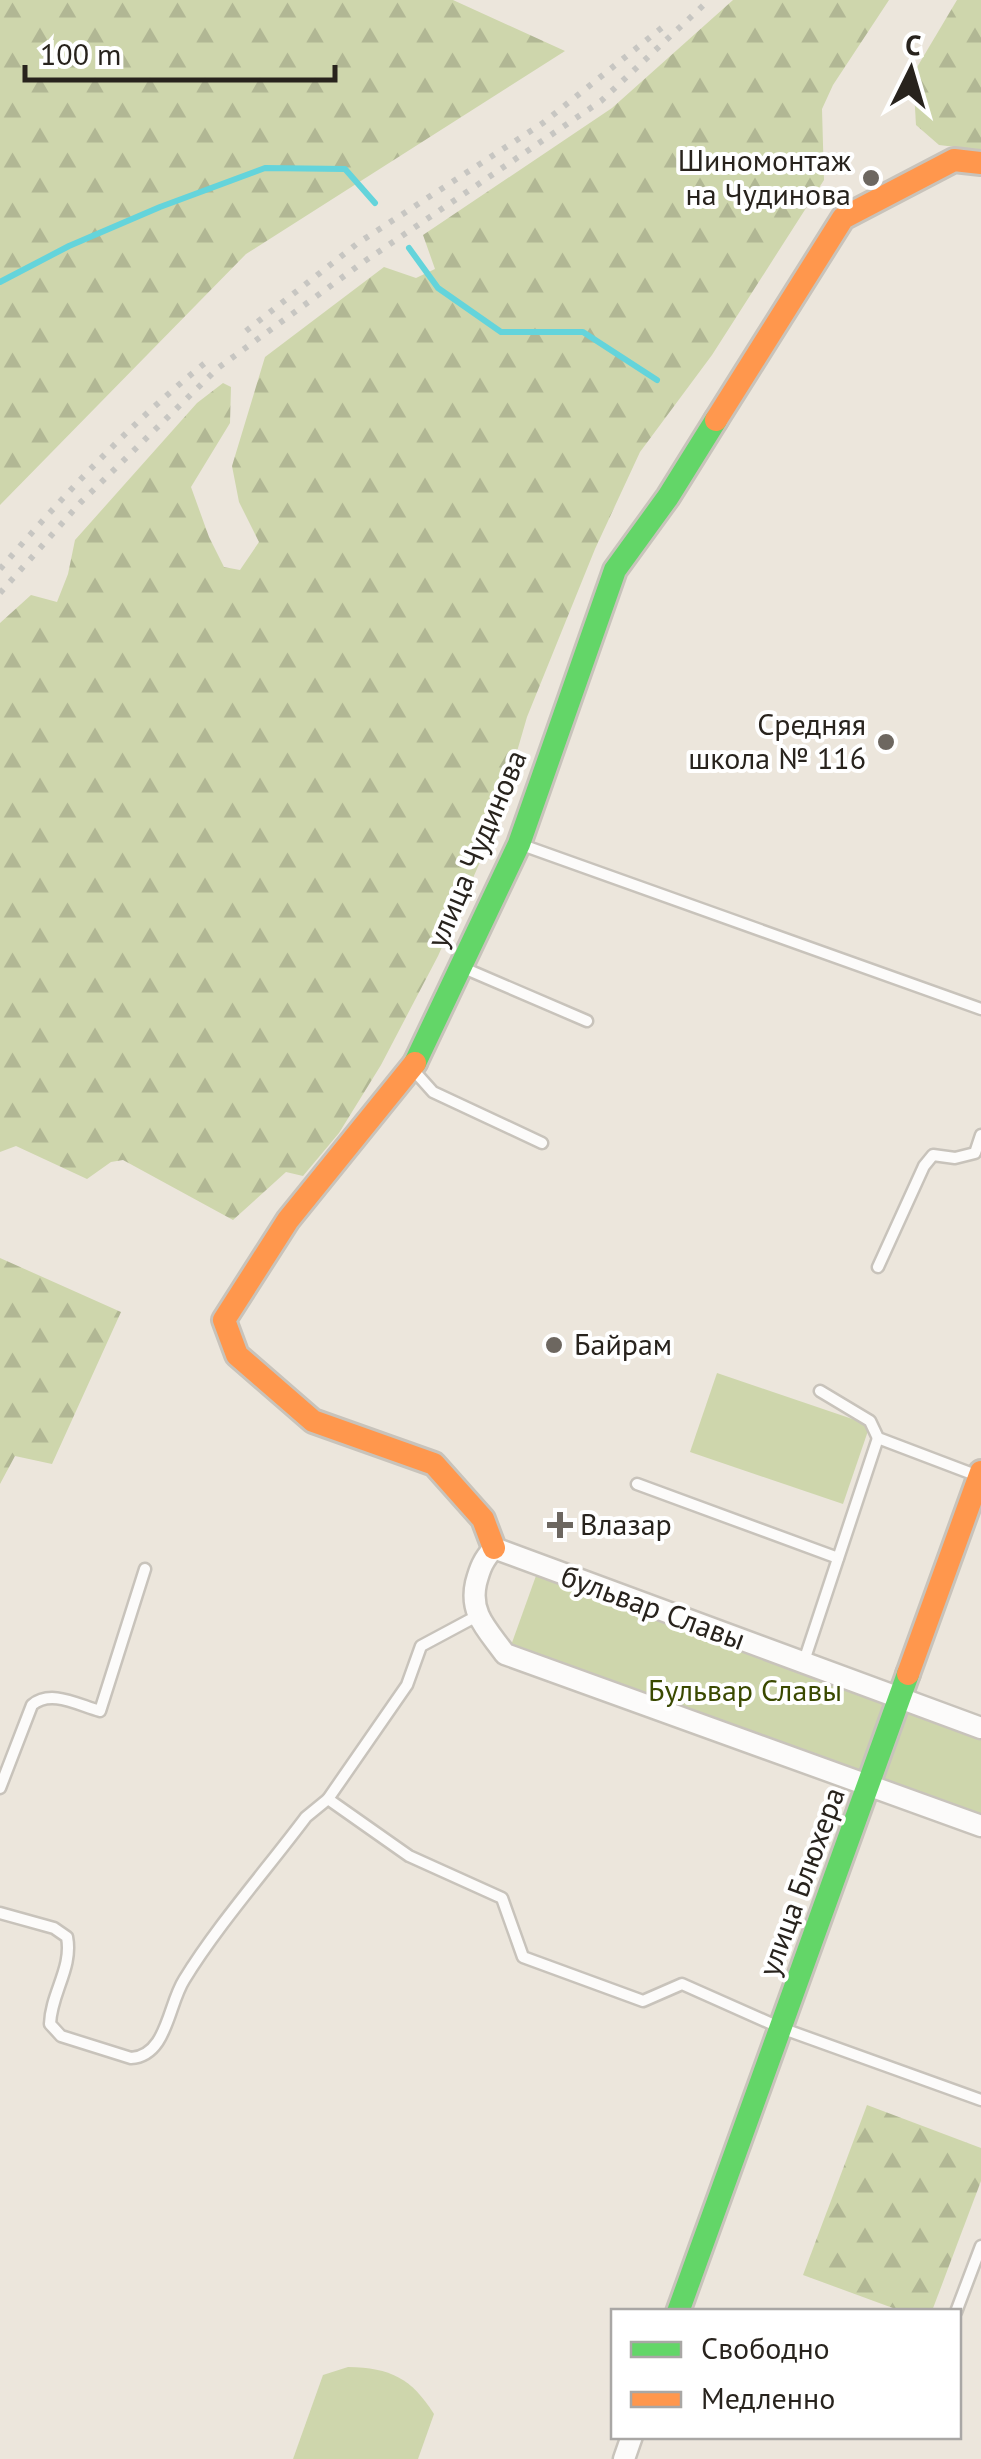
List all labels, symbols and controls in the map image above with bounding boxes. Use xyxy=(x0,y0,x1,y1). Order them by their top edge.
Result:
scale bar xyxy=(25,20,335,82)
north arrow xyxy=(861,20,961,120)
text: С xyxy=(904,25,923,64)
text: 100 m xyxy=(40,34,121,73)
place label: Шиномонтаж на Чудинова xyxy=(678,140,851,213)
marker: Шиномонтаж на Чудинова xyxy=(860,167,882,189)
place label: Средняя школа № 116 xyxy=(688,704,866,777)
marker: Средняя школа № 116 xyxy=(875,731,897,753)
street label: улица Чудинова xyxy=(416,744,535,953)
place label: Байрам xyxy=(574,1324,672,1363)
marker: Байрам xyxy=(543,1334,565,1356)
place label: Влазар xyxy=(580,1504,672,1543)
marker: Влазар xyxy=(549,1514,571,1536)
street label: бульвар Славы xyxy=(556,1555,751,1658)
park label: Бульвар Славы xyxy=(648,1670,842,1709)
street label: улица Блюхера xyxy=(748,1782,853,1981)
legend xyxy=(611,2309,961,2439)
text: Свободно xyxy=(701,2328,830,2367)
text: Медленно xyxy=(701,2378,835,2417)

